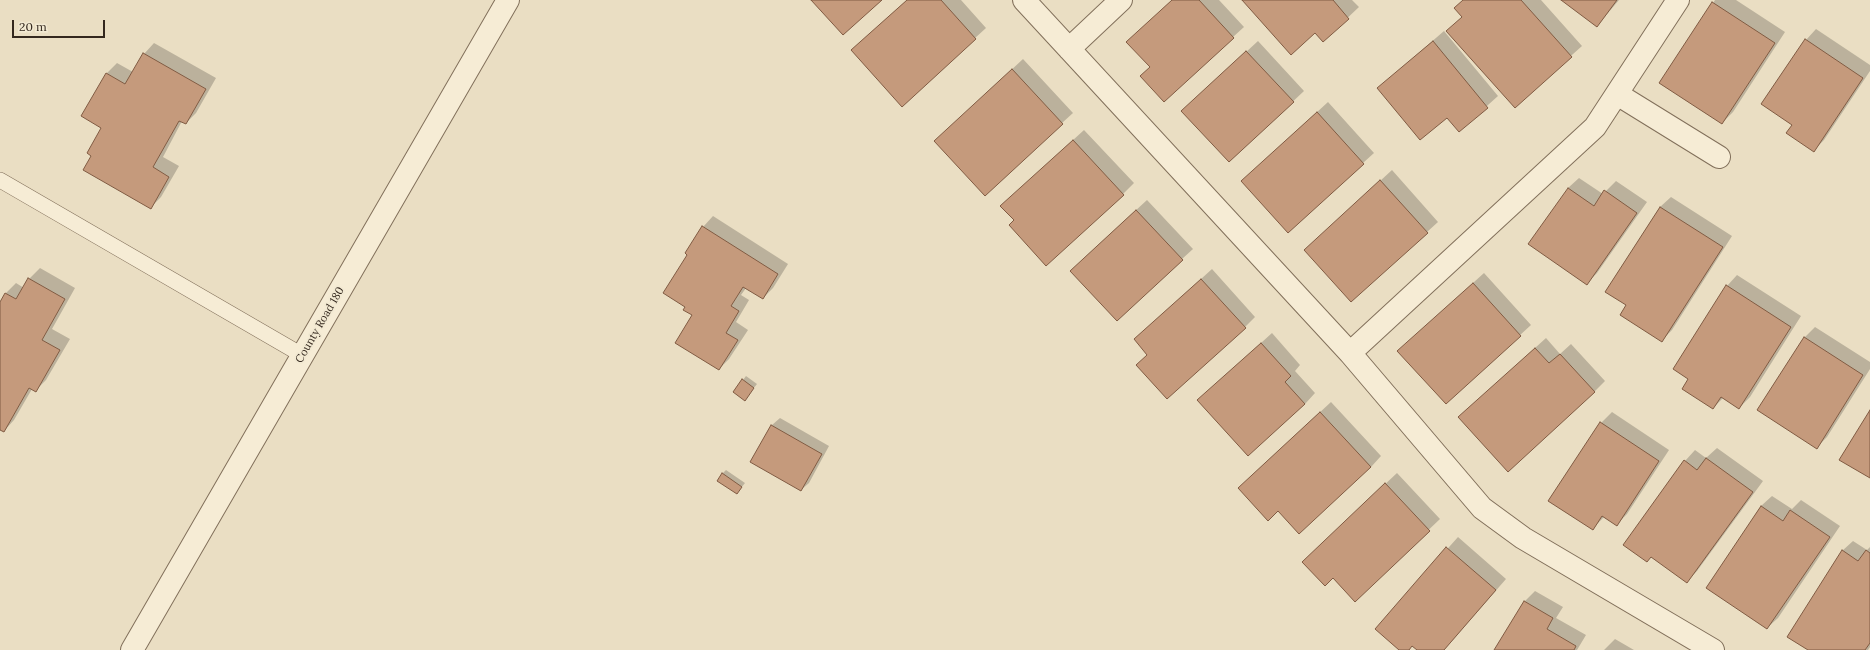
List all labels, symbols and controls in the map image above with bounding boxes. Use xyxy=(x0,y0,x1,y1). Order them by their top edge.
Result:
scale bar xyxy=(14,12,107,38)
text: 20 m xyxy=(19,19,47,34)
street label: County Road 180 xyxy=(293,285,347,365)

